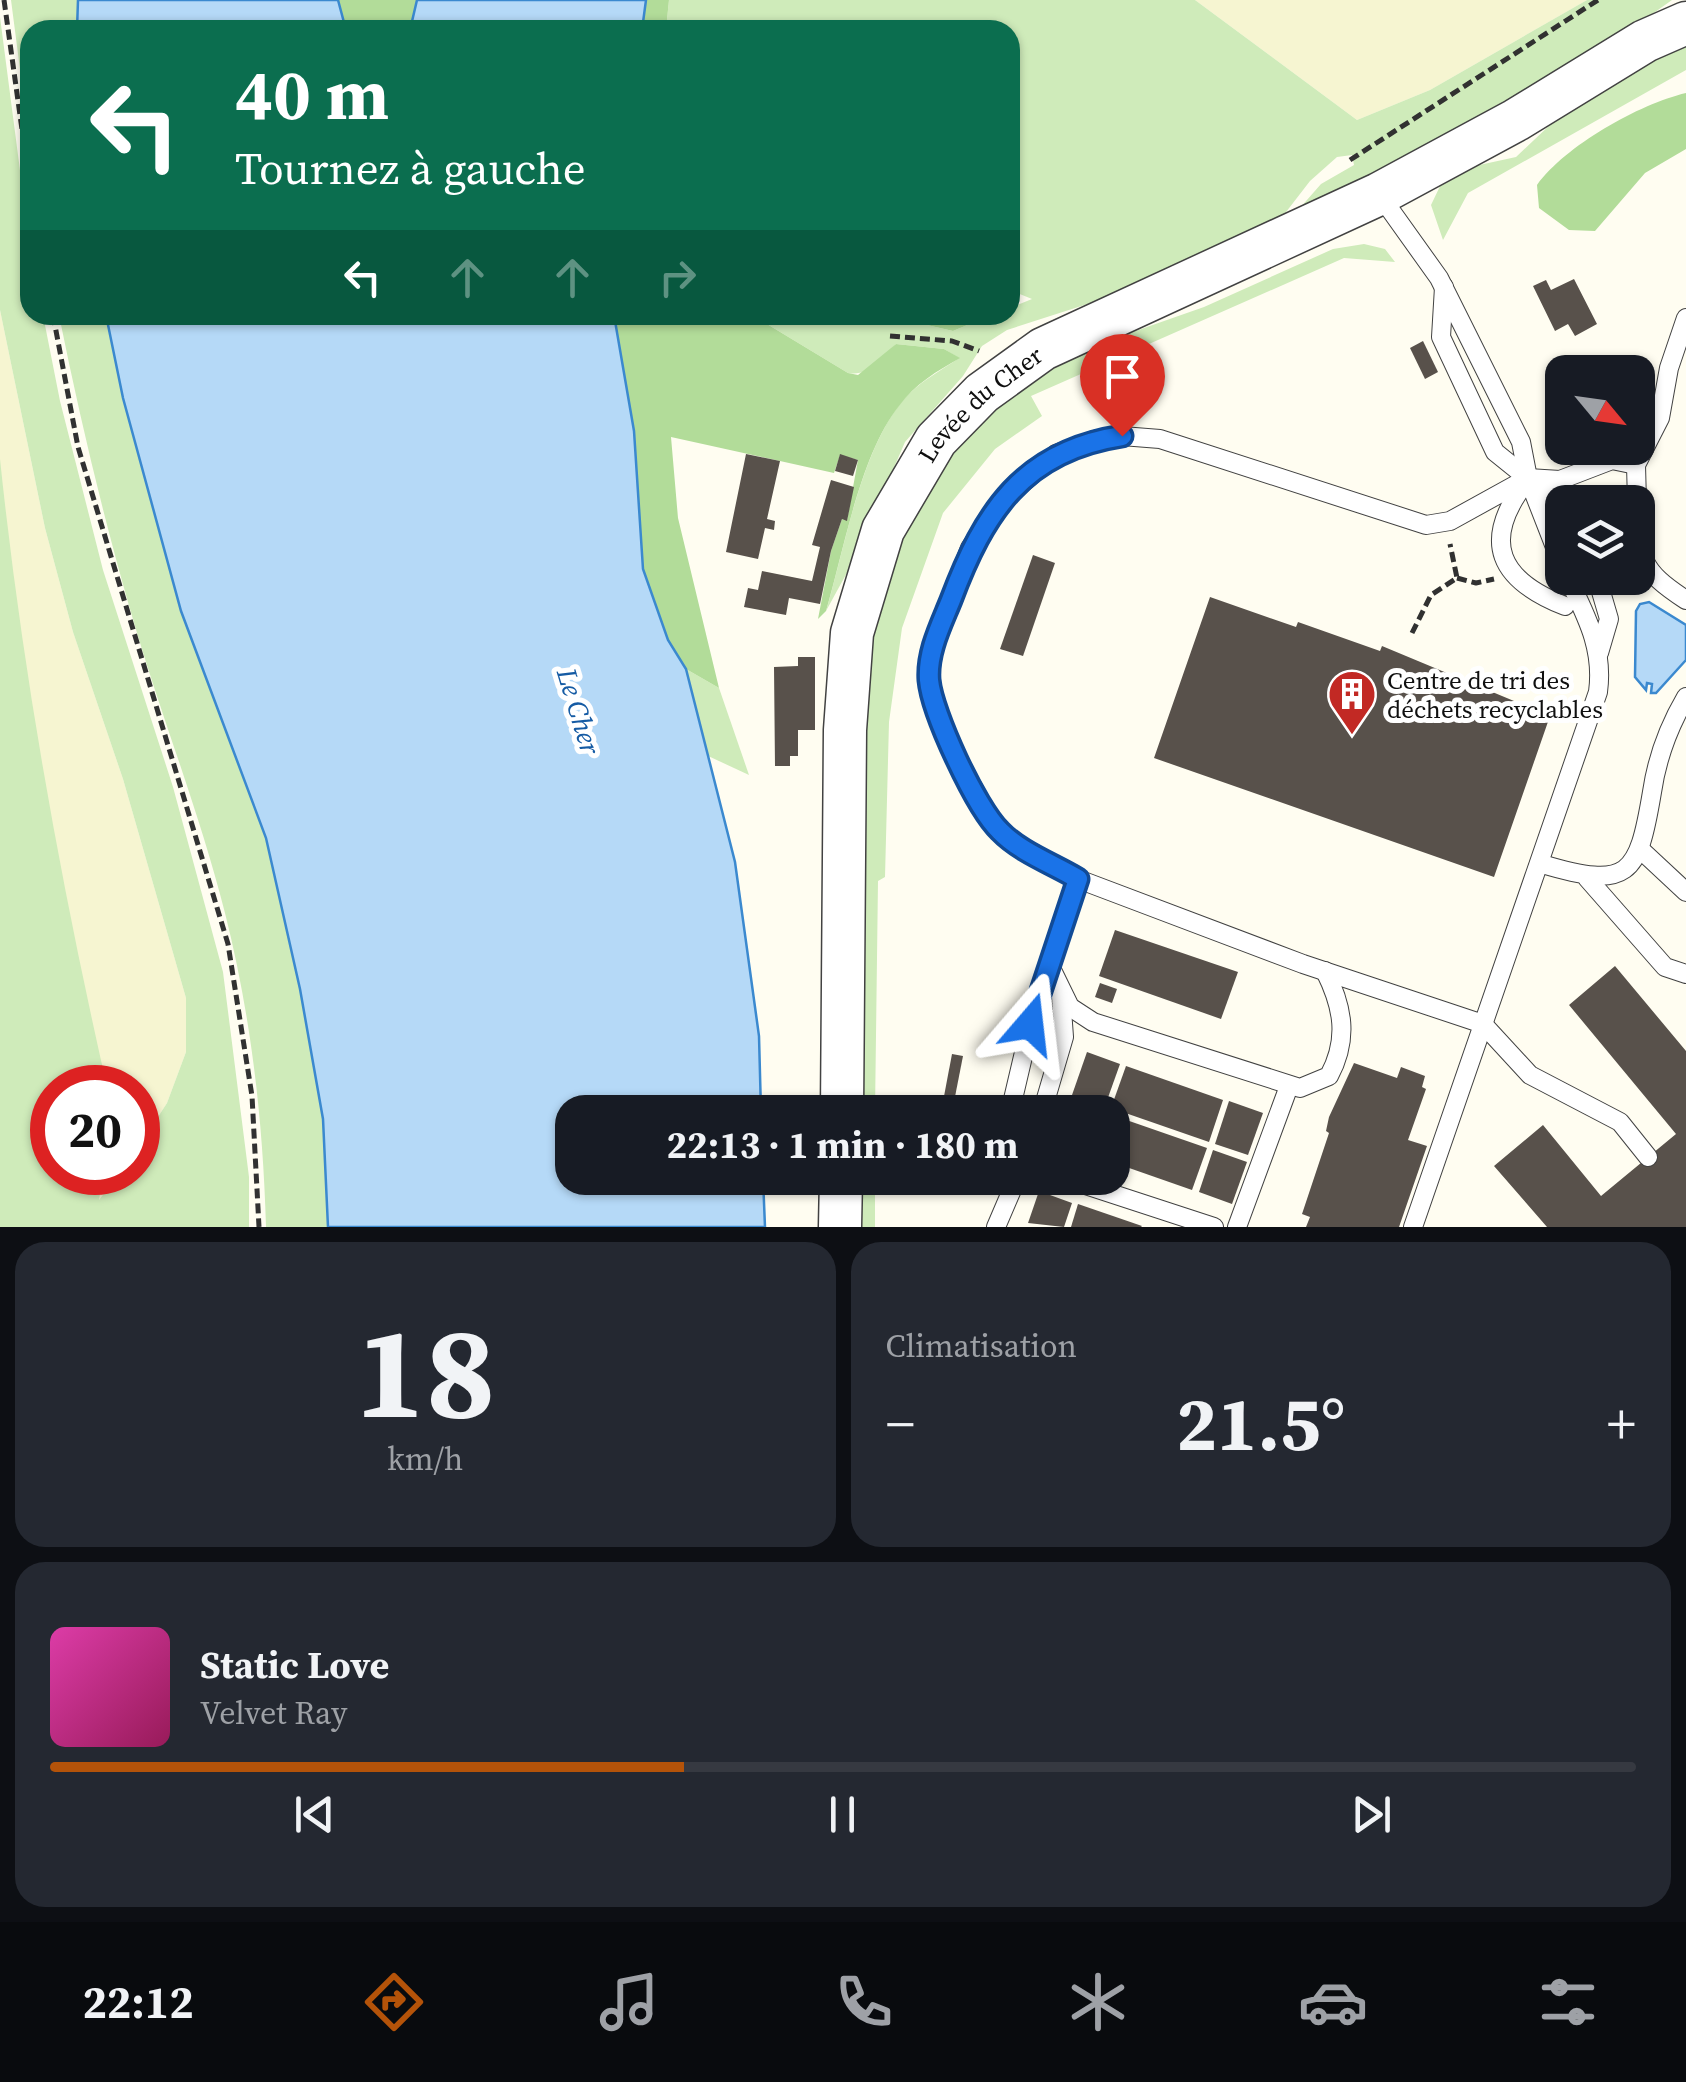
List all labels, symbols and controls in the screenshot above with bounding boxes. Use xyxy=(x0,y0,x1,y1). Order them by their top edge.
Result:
text: 40 m xyxy=(235,46,389,142)
icon: left xyxy=(70,60,200,190)
text: Tournez à gauche xyxy=(235,137,586,199)
icon: left xyxy=(335,250,390,305)
icon: ahead xyxy=(440,250,495,305)
icon: ahead xyxy=(545,250,600,305)
icon: right xyxy=(650,250,705,305)
pin xyxy=(1080,334,1165,437)
street label: Levée du Cher xyxy=(910,338,1050,468)
icon: arrive xyxy=(1095,349,1150,404)
north arrow xyxy=(1545,355,1655,465)
map controls xyxy=(1545,355,1655,595)
button: layers xyxy=(1545,485,1655,595)
water label: Le Cher xyxy=(548,662,610,760)
place label: Centre de tri des déchets recyclables xyxy=(1387,663,1603,726)
building icon: Centre de tri des déchets recyclables xyxy=(1326,668,1378,736)
position arrow xyxy=(978,972,1082,1076)
speed limit sign: 20 xyxy=(30,1065,160,1195)
text: 22:13 · 1 min · 180 m xyxy=(666,1119,1019,1171)
text: 18 xyxy=(355,1282,496,1461)
text: Climatisation xyxy=(886,1324,1077,1368)
text: 21.5° xyxy=(1176,1372,1345,1475)
text: − xyxy=(886,1386,915,1461)
text: + xyxy=(1607,1386,1636,1461)
text: km/h xyxy=(387,1437,463,1481)
text: Static Love xyxy=(200,1639,389,1691)
text: Velvet Ray xyxy=(200,1691,347,1735)
icon: previous xyxy=(287,1787,342,1842)
icon: pause xyxy=(815,1787,870,1842)
icon: next xyxy=(1344,1787,1399,1842)
icon: directions xyxy=(359,1967,429,2037)
icon: music xyxy=(594,1967,664,2037)
icon: phone xyxy=(829,1967,899,2037)
icon: climate xyxy=(1063,1967,1133,2037)
icon: car xyxy=(1298,1967,1368,2037)
icon: filters xyxy=(1533,1967,1603,2037)
text: 22:12 xyxy=(82,1971,194,2033)

